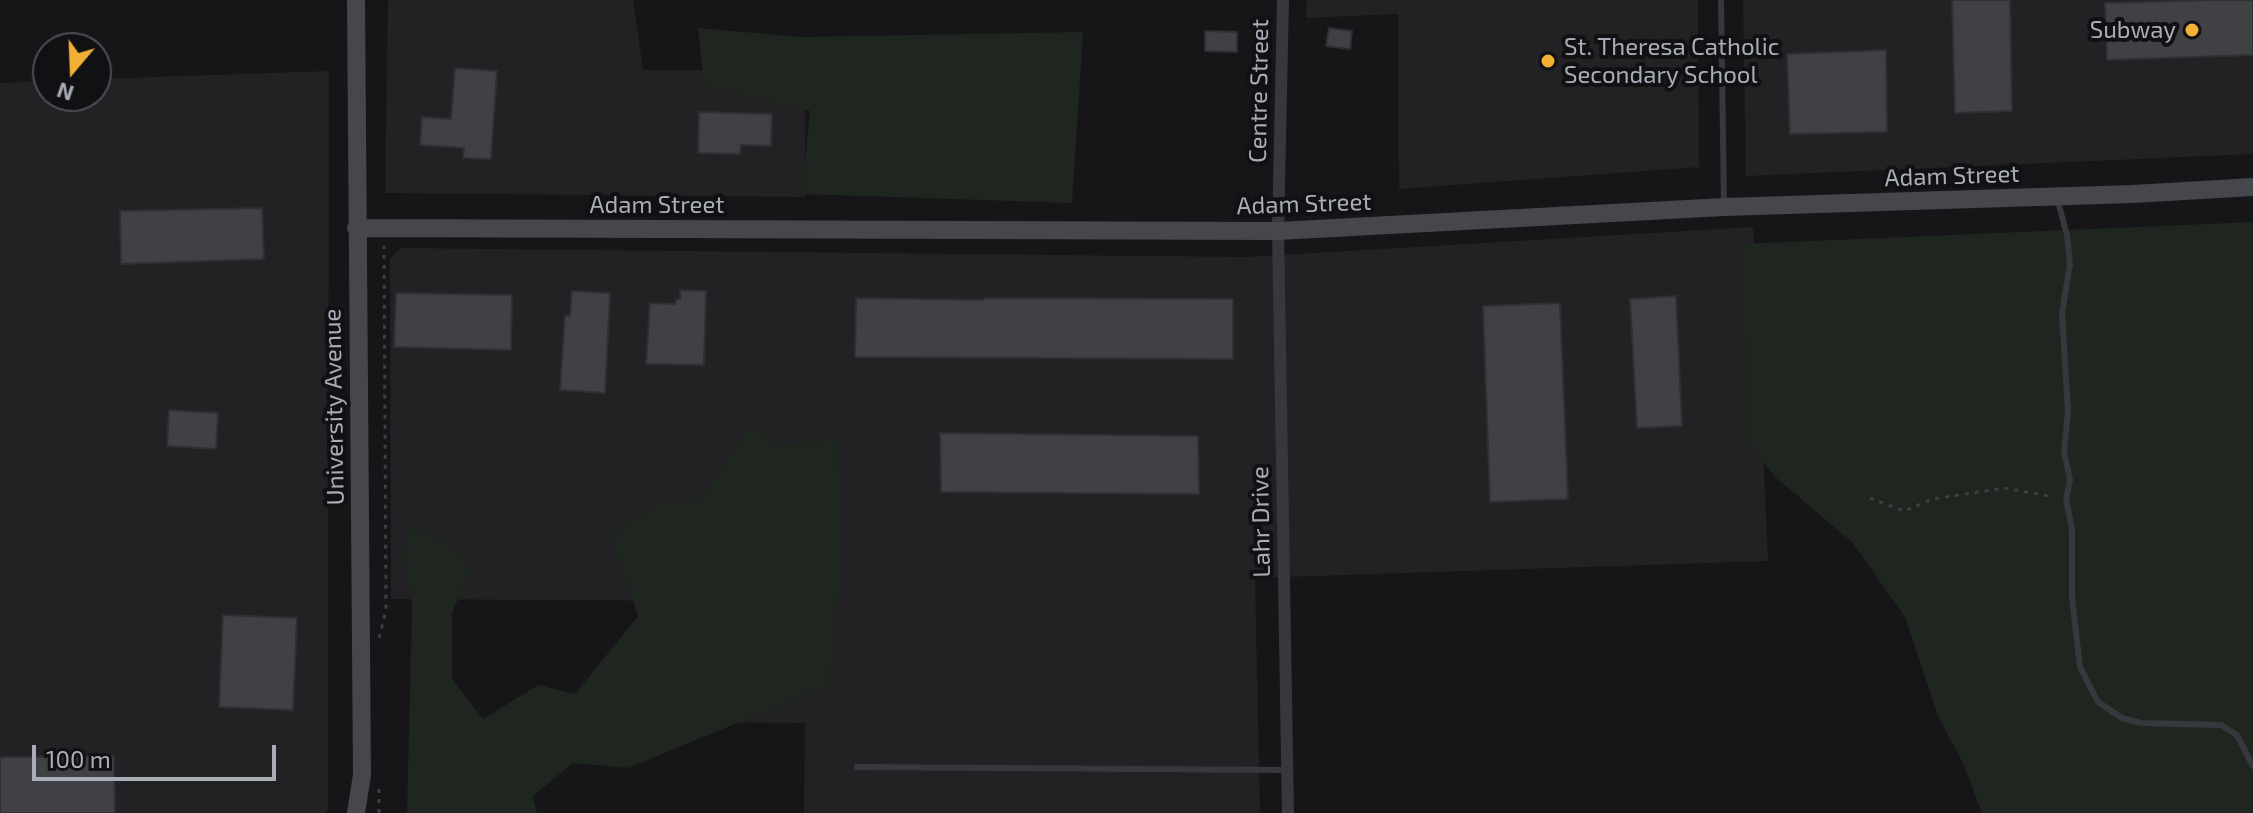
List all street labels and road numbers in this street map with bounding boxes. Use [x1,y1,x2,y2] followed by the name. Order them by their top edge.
[1243,19,1275,163] street label: Centre Street
[1884,159,2020,193] street label: Adam Street
[1236,187,1372,221] street label: Adam Street
[590,191,724,219] street label: Adam Street
[318,308,350,506] street label: University Avenue
[1246,466,1276,578] street label: Lahr Drive

